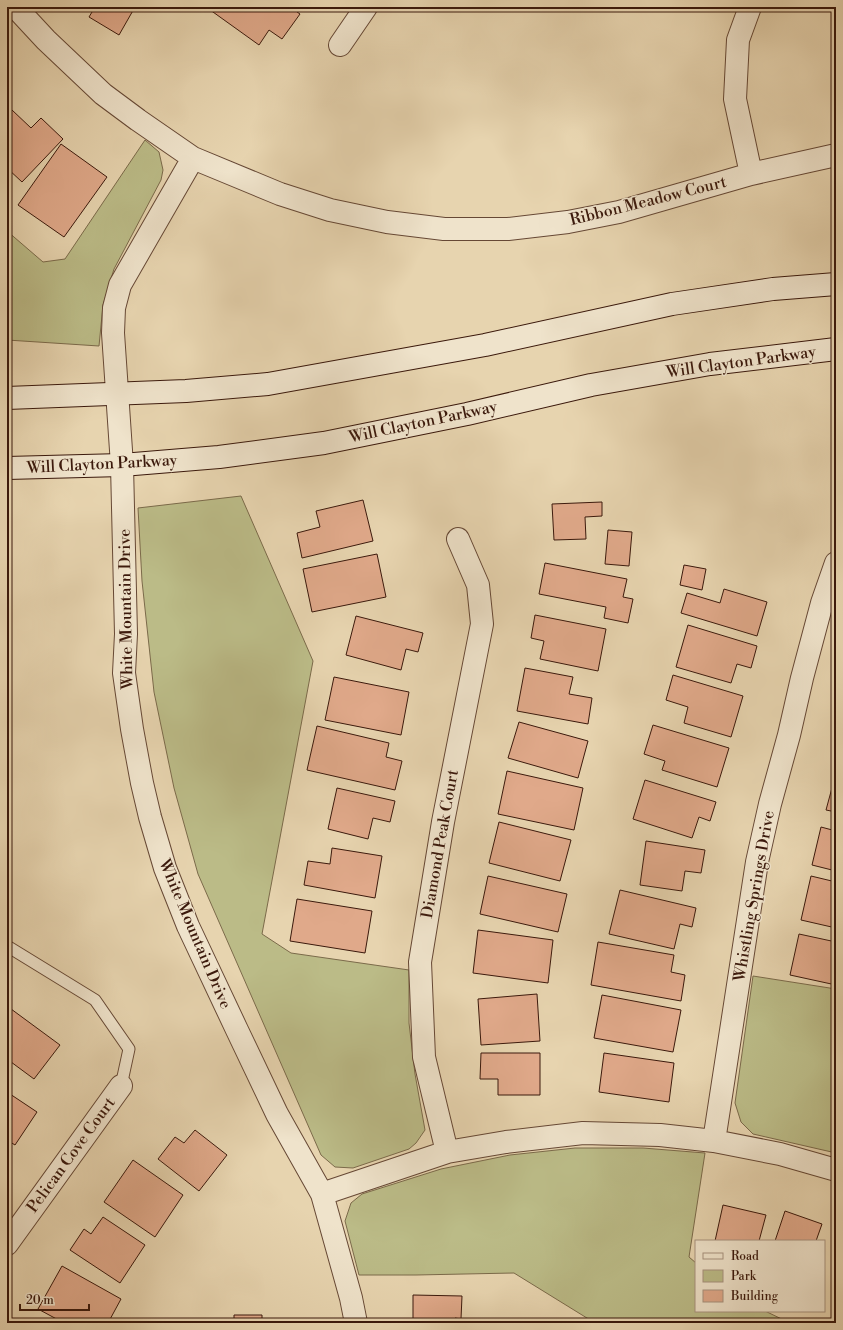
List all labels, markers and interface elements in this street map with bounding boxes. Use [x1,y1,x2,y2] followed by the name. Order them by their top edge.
[567,172,729,230] street label: Ribbon Meadow Court
[664,342,817,383] street label: Will Clayton Parkway
[346,396,499,448] street label: Will Clayton Parkway
[25,450,178,478] street label: Will Clayton Parkway
[115,528,137,691] street label: White Mountain Drive
[417,768,463,920] street label: Diamond Peak Court
[729,809,779,984] street label: Whistling Springs Drive
[154,855,236,1012] street label: White Mountain Drive
[22,1093,120,1217] street label: Pelican Cove Court
[695,1240,825,1312] legend
[731,1249,759,1264] text: Road
[731,1269,757,1284] text: Park
[20,1286,89,1312] scale bar
[730,1289,779,1304] text: Building
[26,1293,54,1308] text: 20 m

